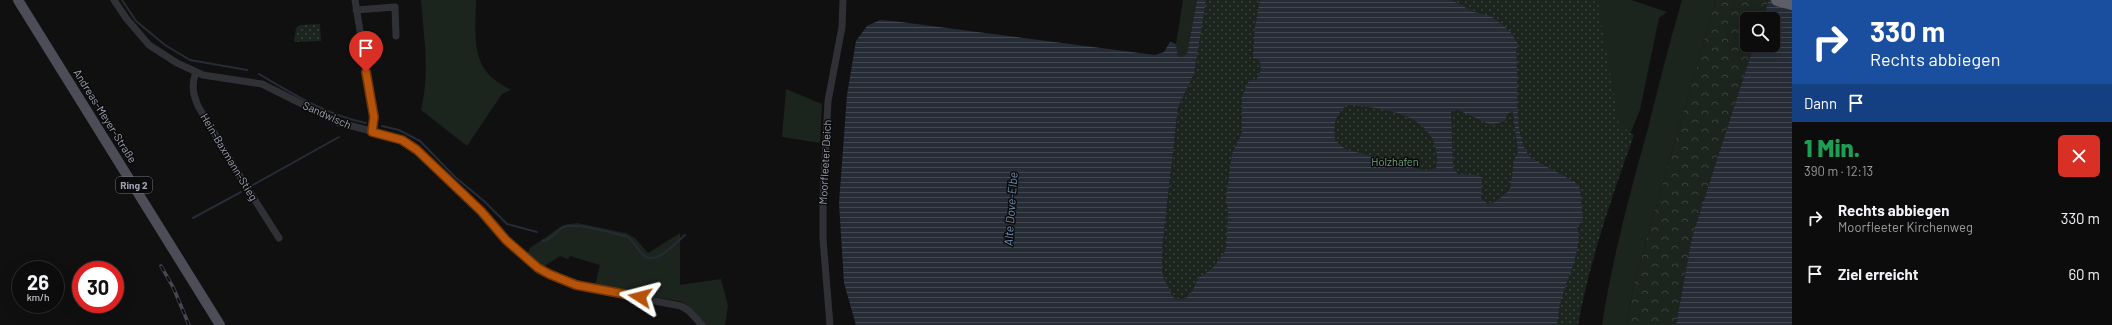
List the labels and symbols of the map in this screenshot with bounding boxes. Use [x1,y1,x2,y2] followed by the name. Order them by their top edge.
[349,31,383,72] pin
[71,66,140,165] street label: Andreas-Meyer-Straße
[301,98,353,131] street label: Sandwisch
[198,111,261,203] street label: Hein-Baxmann-Stieg
[816,119,833,205] street label: Moorfleeter Deich
[1371,155,1419,168] park label: Holzhafen
[1000,172,1020,246] water label: Alte Dove-Elbe
[116,177,152,193] road number: Ring 2
[72,261,124,313] speed limit sign: 30
[619,276,661,318] position arrow

